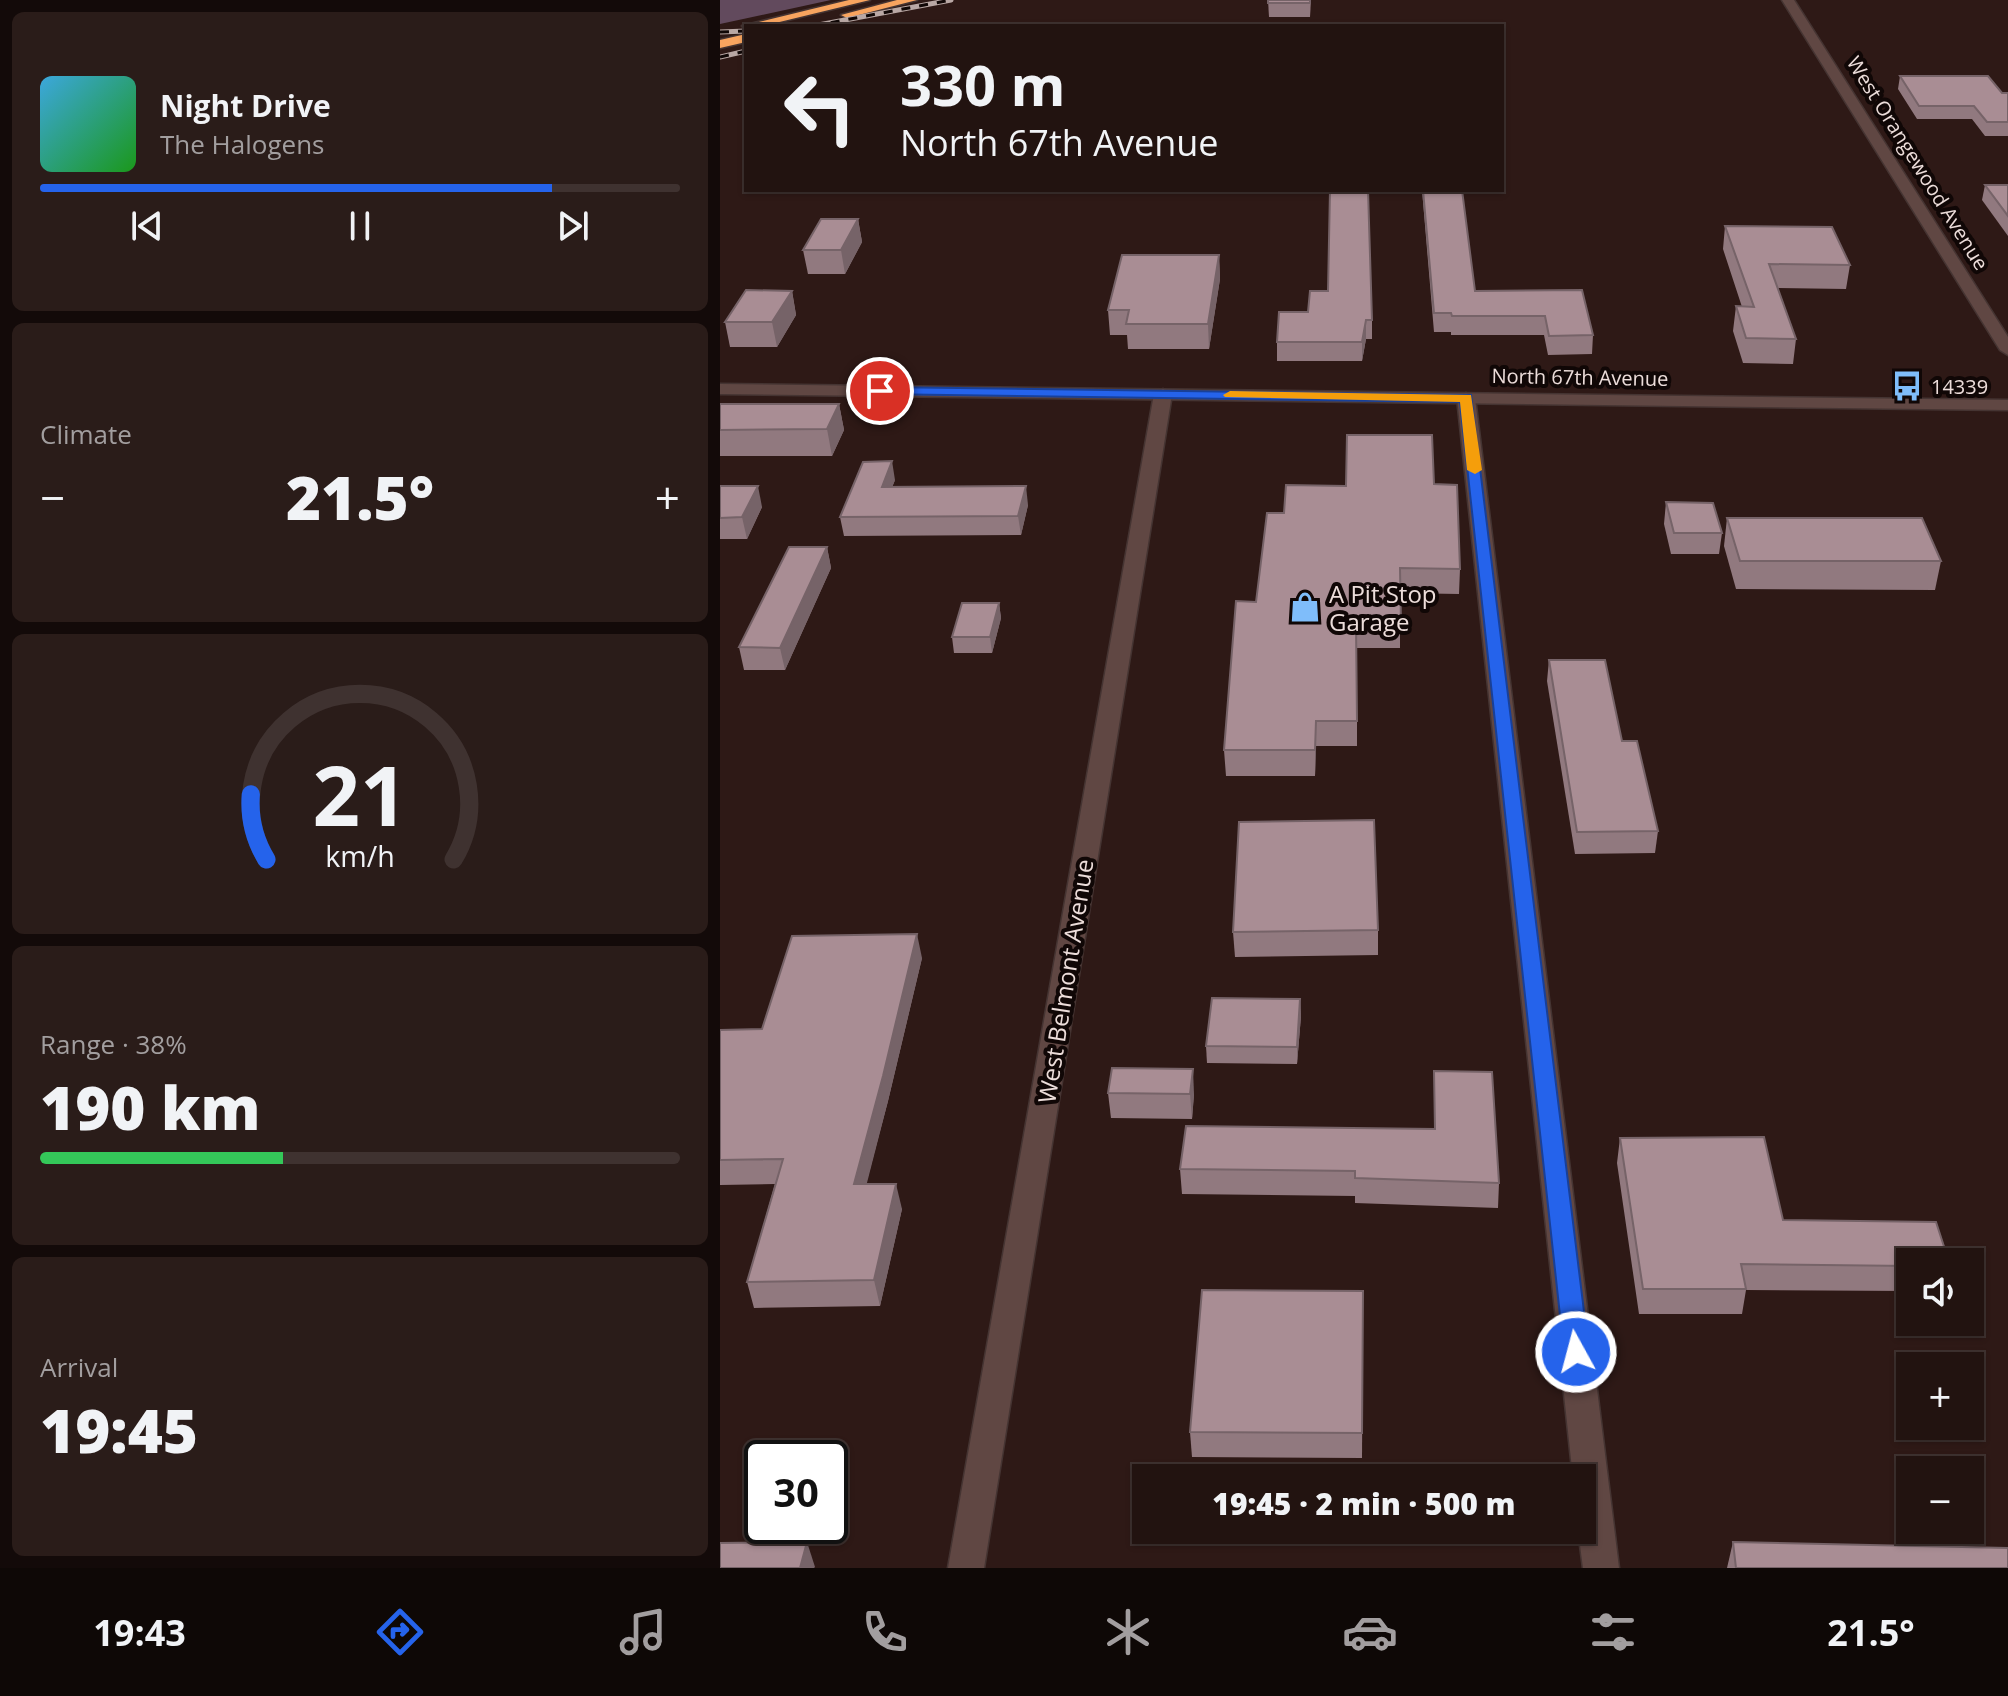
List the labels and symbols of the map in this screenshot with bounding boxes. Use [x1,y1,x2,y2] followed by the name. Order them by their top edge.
[1841,51,1995,275] street label: West Orangewood Avenue
[846,357,914,425] pin
[1491,362,1669,392] street label: North 67th Avenue
[1890,369,1924,403] bus stop icon: 14339
[1931,373,1988,400] place label: 14339
[1329,577,1437,638] place label: A Pit Stop Garage
[1288,590,1322,624] shop icon: A Pit Stop Garage
[1029,857,1101,1105] street label: West Belmont Avenue
[1534,1310,1618,1394] position arrow
[744,1440,848,1544] speed limit sign: 30

